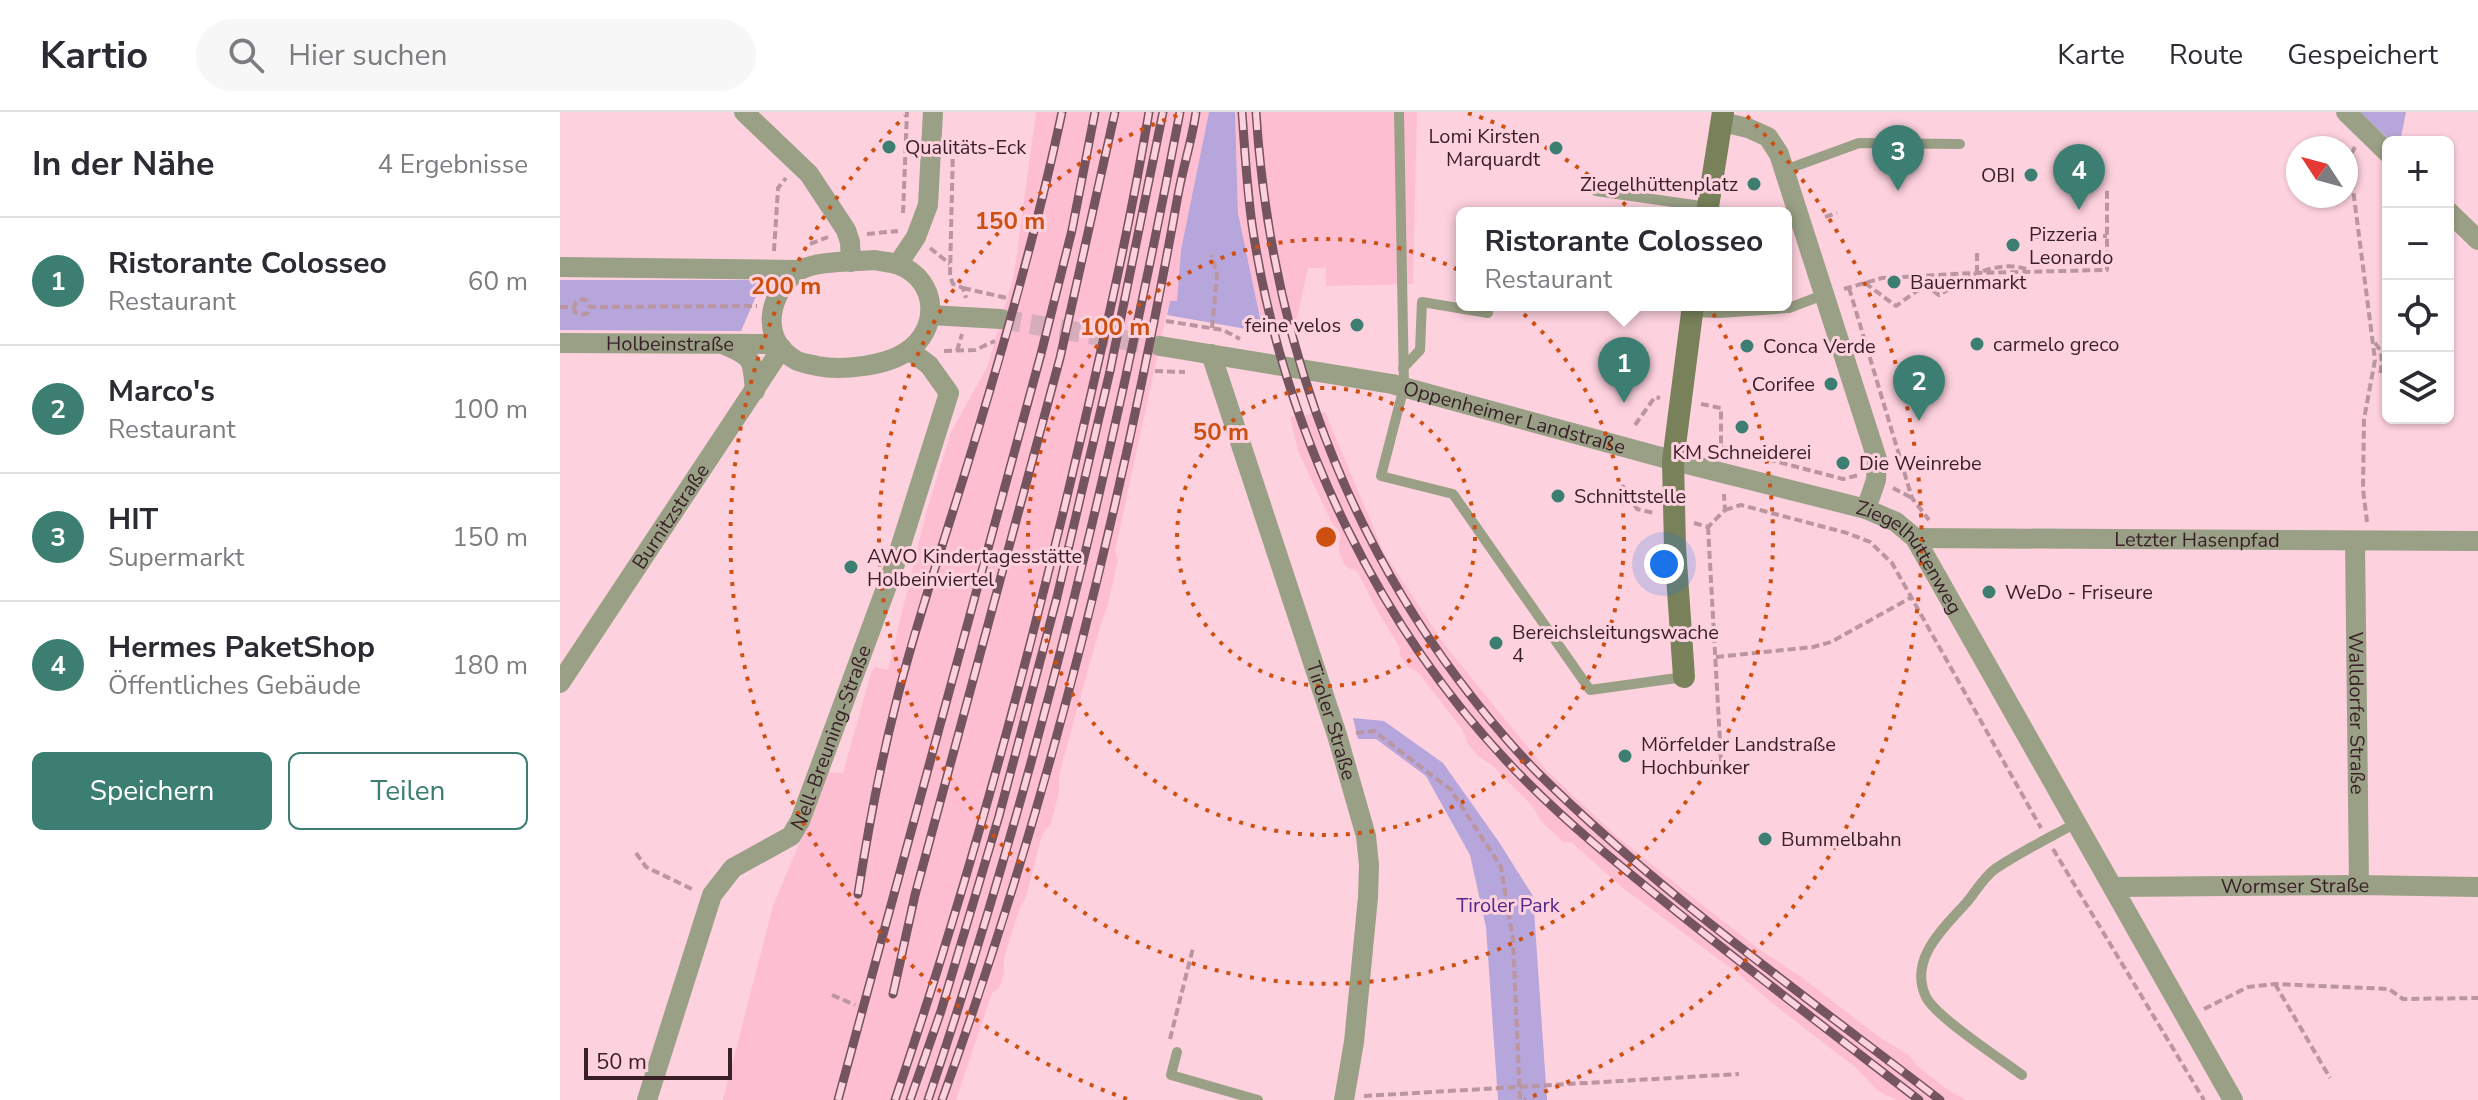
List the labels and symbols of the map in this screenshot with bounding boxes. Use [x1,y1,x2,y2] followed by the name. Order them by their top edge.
[1429,123,1541,173] place label: Lomi Kirsten Marquardt
[1872,125,1924,191] pin: 3
[905,134,1027,161] place label: Qualitäts-Eck
[2286,136,2358,208] north arrow
[880,138,898,156] marker: Qualitäts-Eck
[1547,139,1565,157] marker: Lomi Kirsten Marquardt
[2053,144,2105,210] pin: 4
[1981,162,2015,189] place label: OBI
[2022,166,2040,184] marker: OBI
[1580,171,1738,198] place label: Ziegelhüttenplatz
[1745,175,1763,193] marker: Ziegelhüttenplatz
[975,205,1045,237] text: 150 m
[2029,221,2113,271] place label: Pizzeria Leonardo
[2004,236,2022,254] marker: Pizzeria Leonardo
[1910,269,2027,296] place label: Bauernmarkt
[751,270,821,302] text: 200 m
[1885,273,1903,291] marker: Bauernmarkt
[1080,311,1150,343] text: 100 m
[1245,312,1341,339] place label: feine velos
[1348,316,1366,334] marker: feine velos
[606,330,734,357] street label: Holbeinstraße
[1993,331,2119,358] place label: carmelo greco
[1763,333,1876,360] place label: Conca Verde
[1968,335,1986,353] marker: carmelo greco
[1598,337,1650,403] pin: 1
[1738,337,1756,355] marker: Conca Verde
[1893,355,1945,421] pin: 2
[1752,371,1815,398] place label: Corifee
[1400,374,1629,460] street label: Oppenheimer Landstraße
[1822,375,1840,393] marker: Corifee
[1193,416,1249,448] text: 50 m
[1733,418,1751,436] marker: KM Schneiderei
[1673,439,1811,466] place label: KM Schneiderei
[1859,450,1982,477] place label: Die Weinrebe
[1834,454,1852,472] marker: Die Weinrebe
[626,458,715,574] street label: Burnitzstraße
[1574,483,1686,510] place label: Schnittstelle
[1549,487,1567,505] marker: Schnittstelle
[1853,494,1969,619] street label: Ziegelhüttenweg
[1312,523,1340,551] centre of rings
[2114,526,2280,553] street label: Letzter Hasenpfad
[867,543,1082,593] place label: AWO Kindertagesstätte Holbeinviertel
[1644,544,1684,584] your location
[842,558,860,576] marker: AWO Kindertagesstätte Holbeinviertel
[2005,579,2153,606] place label: WeDo - Friseure
[1980,583,1998,601] marker: WeDo - Friseure
[1512,619,1719,669] place label: Bereichsleitungswache 4
[2343,631,2371,795] street label: Walldorfer Straße
[1487,634,1505,652] marker: Bereichsleitungswache 4
[784,641,877,835] street label: Nell-Breuning-Straße
[1300,658,1363,783] street label: Tiroler Straße
[1641,731,1836,781] place label: Mörfelder Landstraße Hochbunker
[1616,747,1634,765] marker: Mörfelder Landstraße Hochbunker
[1781,826,1902,853] place label: Bummelbahn
[1756,830,1774,848] marker: Bummelbahn
[2221,871,2370,900] street label: Wormser Straße
[1456,892,1561,919] park label: Tiroler Park
[584,1044,732,1080] scale bar

